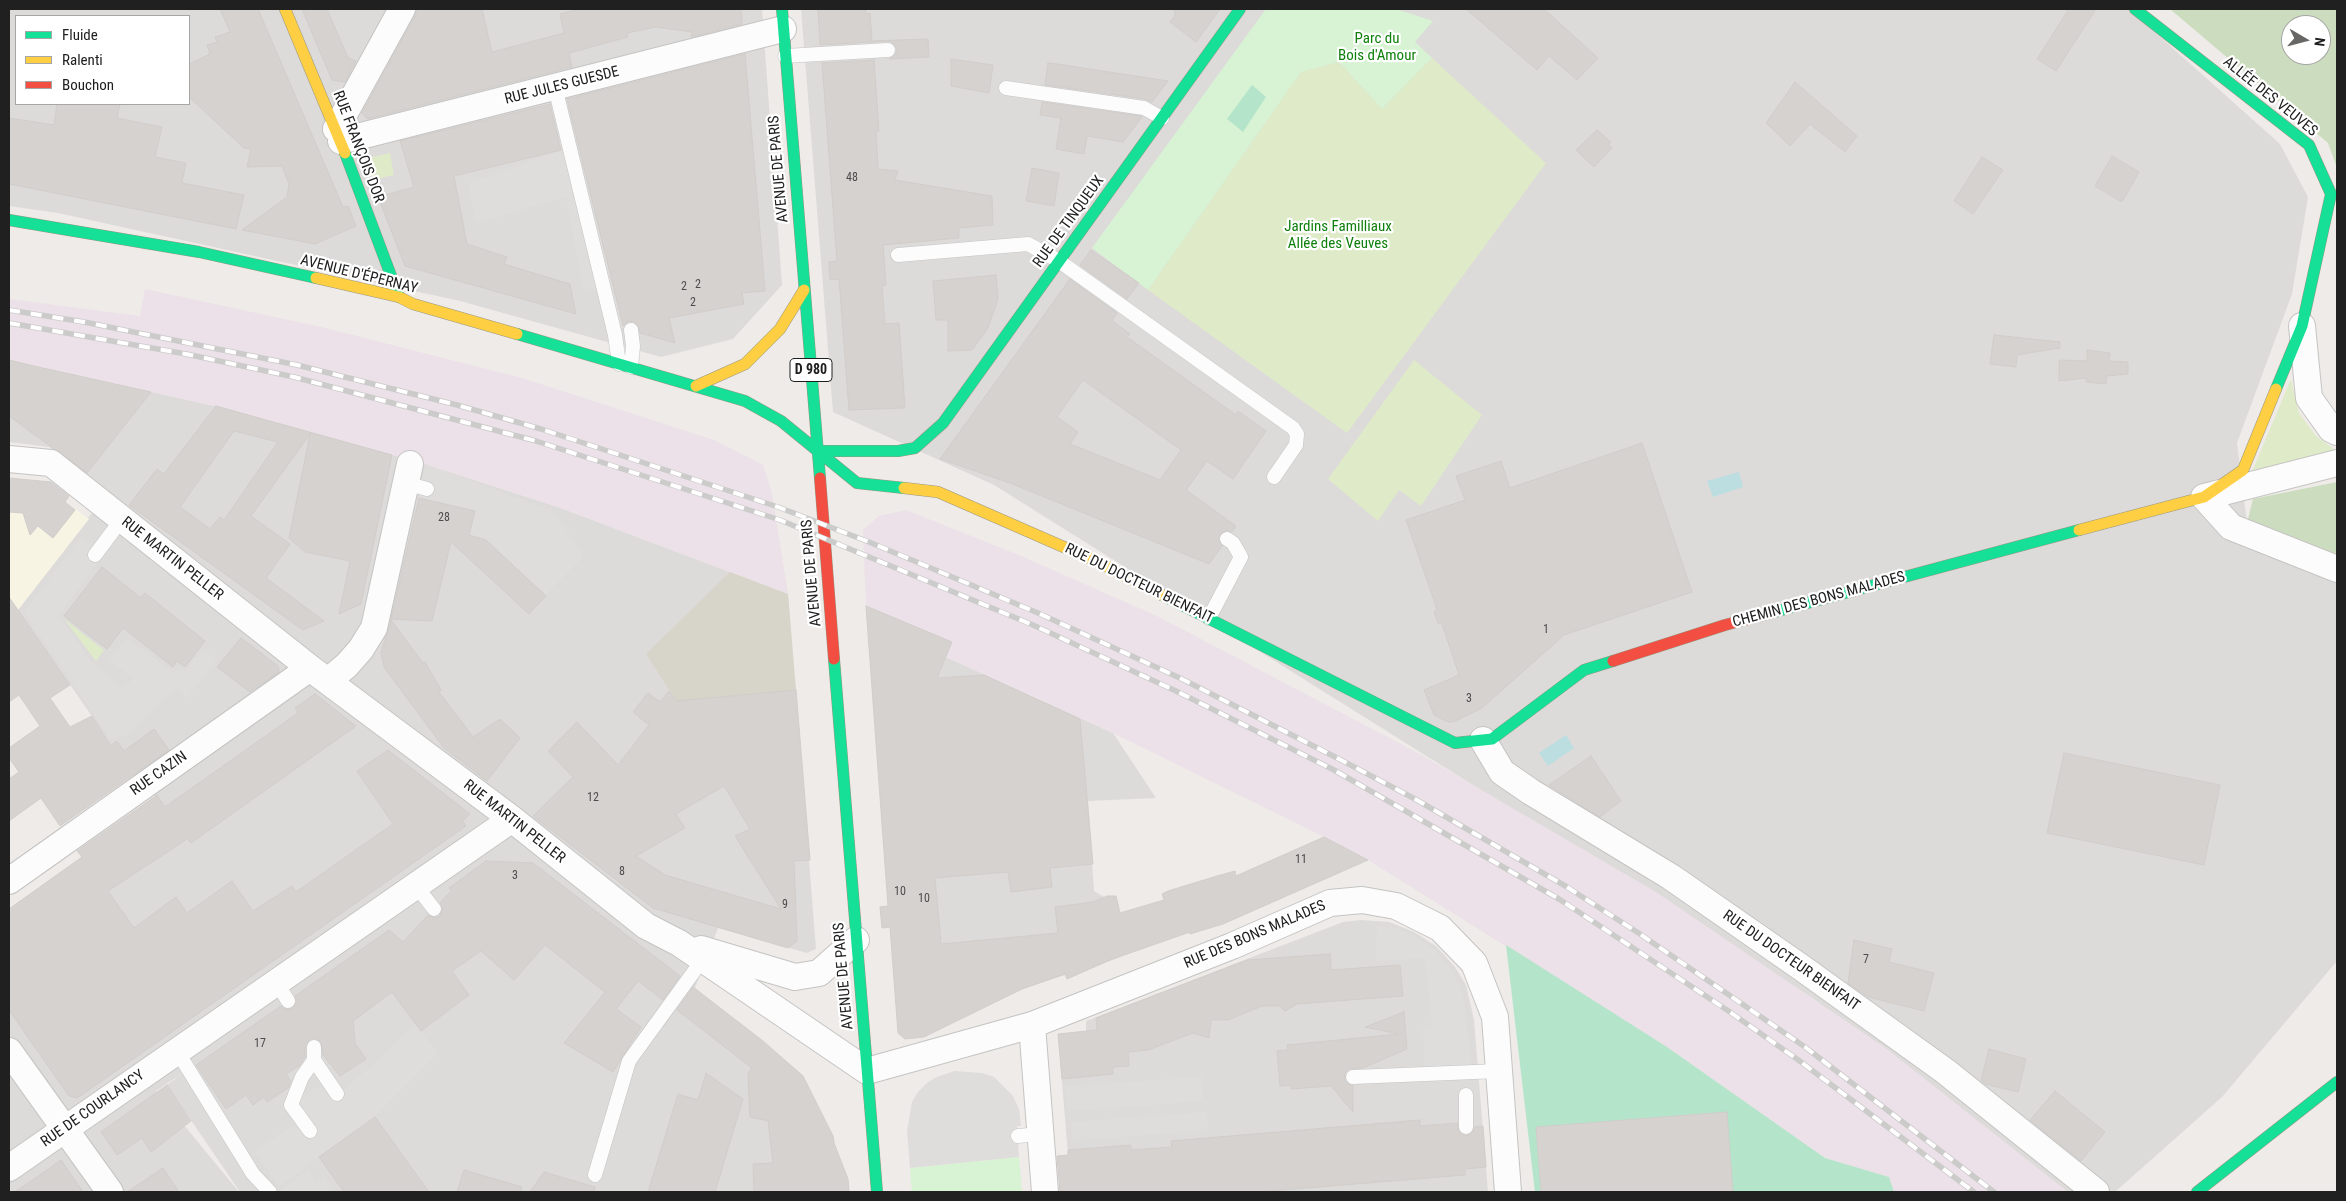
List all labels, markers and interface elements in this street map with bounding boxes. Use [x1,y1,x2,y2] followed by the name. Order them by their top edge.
[15,15,190,105] legend
[2281,15,2331,65] north arrow
[62,26,98,44] text: Fluide
[1338,30,1416,65] park label: Parc du Bois d'Amour
[2311,37,2328,47] text: N
[62,51,103,69] text: Ralenti
[2219,53,2321,141] street label: ALLÉE DES VEUVES
[503,63,621,109] street label: RUE JULES GUESDE
[62,76,114,94] text: Bouchon
[328,88,388,206] street label: RUE FRANÇOIS DOR
[765,115,793,223] street label: AVENUE DE PARIS
[846,171,858,185] house number: 48
[1030,173,1108,271] street label: RUE DE TINQUEUX
[1284,218,1392,253] park label: Jardins Familliaux Allée des Veuves
[299,252,419,298] street label: AVENUE D'ÉPERNAY
[695,278,701,292] house number: 2
[681,280,687,294] house number: 2
[690,296,696,310] house number: 2
[790,358,832,382] road number: D 980
[438,511,450,525] house number: 28
[117,514,227,604] street label: RUE MARTIN PELLER
[798,519,826,627] street label: AVENUE DE PARIS
[1062,540,1216,628] street label: RUE DU DOCTEUR BIENFAIT
[1731,568,1907,632] street label: CHEMIN DES BONS MALADES
[1543,623,1549,637] house number: 1
[1466,692,1472,706] house number: 3
[127,748,191,800] street label: RUE CAZIN
[459,777,569,867] street label: RUE MARTIN PELLER
[587,791,599,805] house number: 12
[1295,853,1307,867] house number: 11
[619,865,625,879] house number: 8
[512,869,518,883] house number: 3
[894,885,906,899] house number: 10
[918,892,930,906] house number: 10
[1181,897,1329,973] street label: RUE DES BONS MALADES
[782,898,788,912] house number: 9
[1719,907,1863,1015] street label: RUE DU DOCTEUR BIENFAIT
[830,922,858,1030] street label: AVENUE DE PARIS
[1863,953,1869,967] house number: 7
[254,1037,266,1051] house number: 17
[38,1067,148,1151] street label: RUE DE COURLANCY

